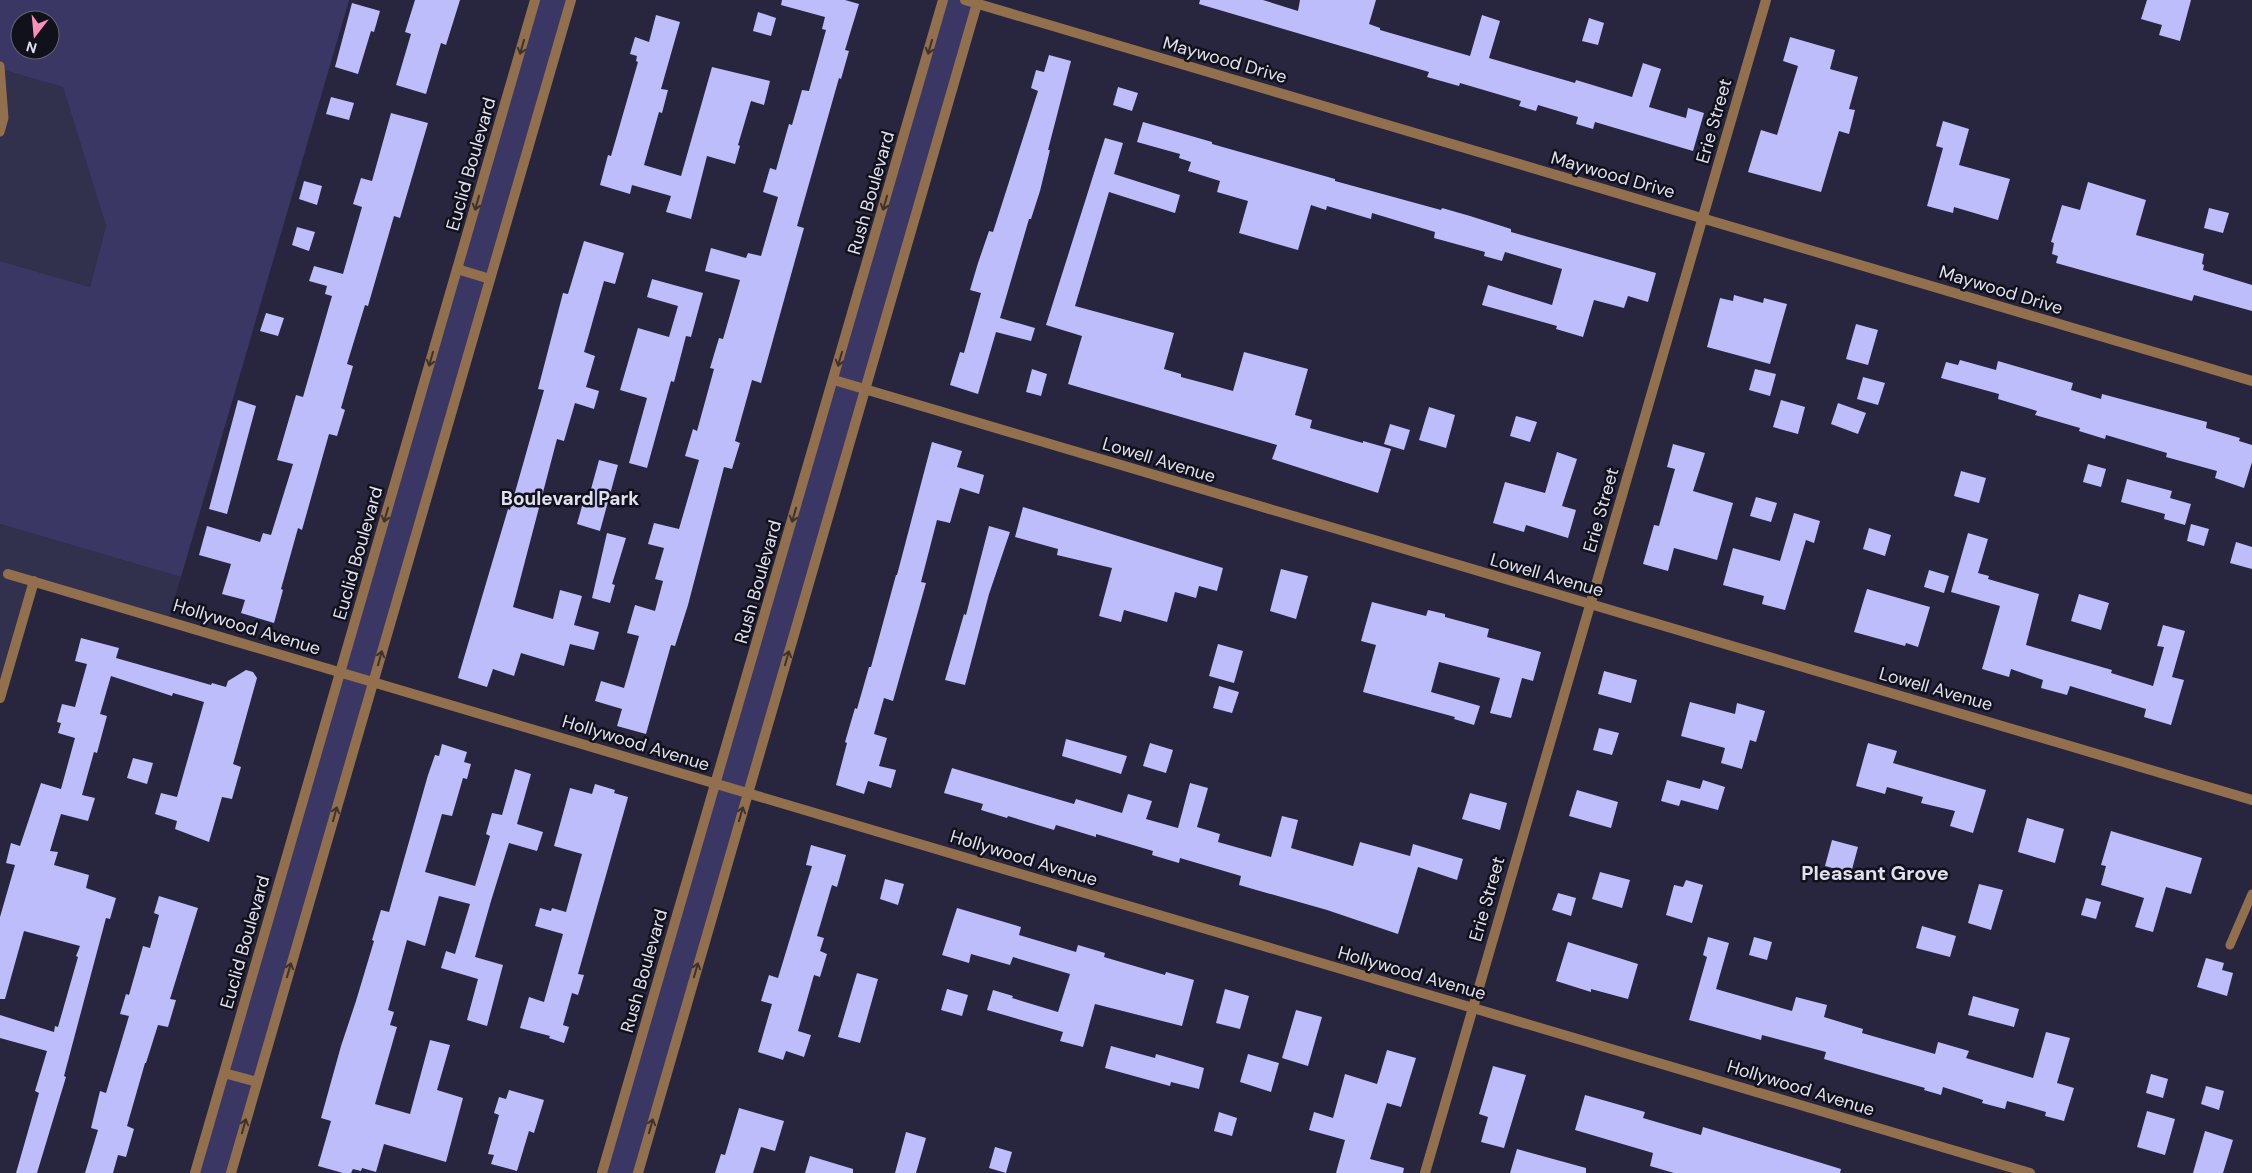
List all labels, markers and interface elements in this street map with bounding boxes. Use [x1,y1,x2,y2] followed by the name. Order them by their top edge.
[10,10,60,60] north arrow
[1160,31,1290,89] street label: Maywood Drive
[24,37,39,58] text: N
[516,38,526,54] one-way arrow
[924,38,934,54] one-way arrow
[1690,76,1738,166] street label: Erie Street
[441,95,501,233] street label: Euclid Boulevard
[842,128,900,258] street label: Rush Boulevard
[1548,146,1678,204] street label: Maywood Drive
[471,194,481,210] one-way arrow
[879,195,889,211] one-way arrow
[1936,260,2066,320] street label: Maywood Drive
[426,351,436,367] one-way arrow
[834,351,844,367] one-way arrow
[1100,431,1218,489] street label: Lowell Avenue
[1577,465,1625,555] street label: Erie Street
[328,484,388,622] street label: Euclid Boulevard
[501,486,639,511] district label: Boulevard Park
[381,507,390,523] one-way arrow
[789,507,799,523] one-way arrow
[729,517,787,647] street label: Rush Boulevard
[1487,547,1607,603] street label: Lowell Avenue
[170,593,324,661] street label: Hollywood Avenue
[376,650,385,666] one-way arrow
[782,650,792,666] one-way arrow
[1876,661,1996,717] street label: Lowell Avenue
[559,709,713,777] street label: Hollywood Avenue
[330,806,340,822] one-way arrow
[737,806,747,822] one-way arrow
[947,824,1101,892] street label: Hollywood Avenue
[1463,854,1511,944] street label: Erie Street
[1801,860,1949,886] district label: Pleasant Grove
[215,873,275,1011] street label: Euclid Boulevard
[615,906,673,1036] street label: Rush Boulevard
[1335,940,1489,1006] street label: Hollywood Avenue
[692,962,702,978] one-way arrow
[285,963,295,979] one-way arrow
[1724,1054,1878,1122] street label: Hollywood Avenue
[240,1119,250,1135] one-way arrow
[647,1119,657,1135] one-way arrow

